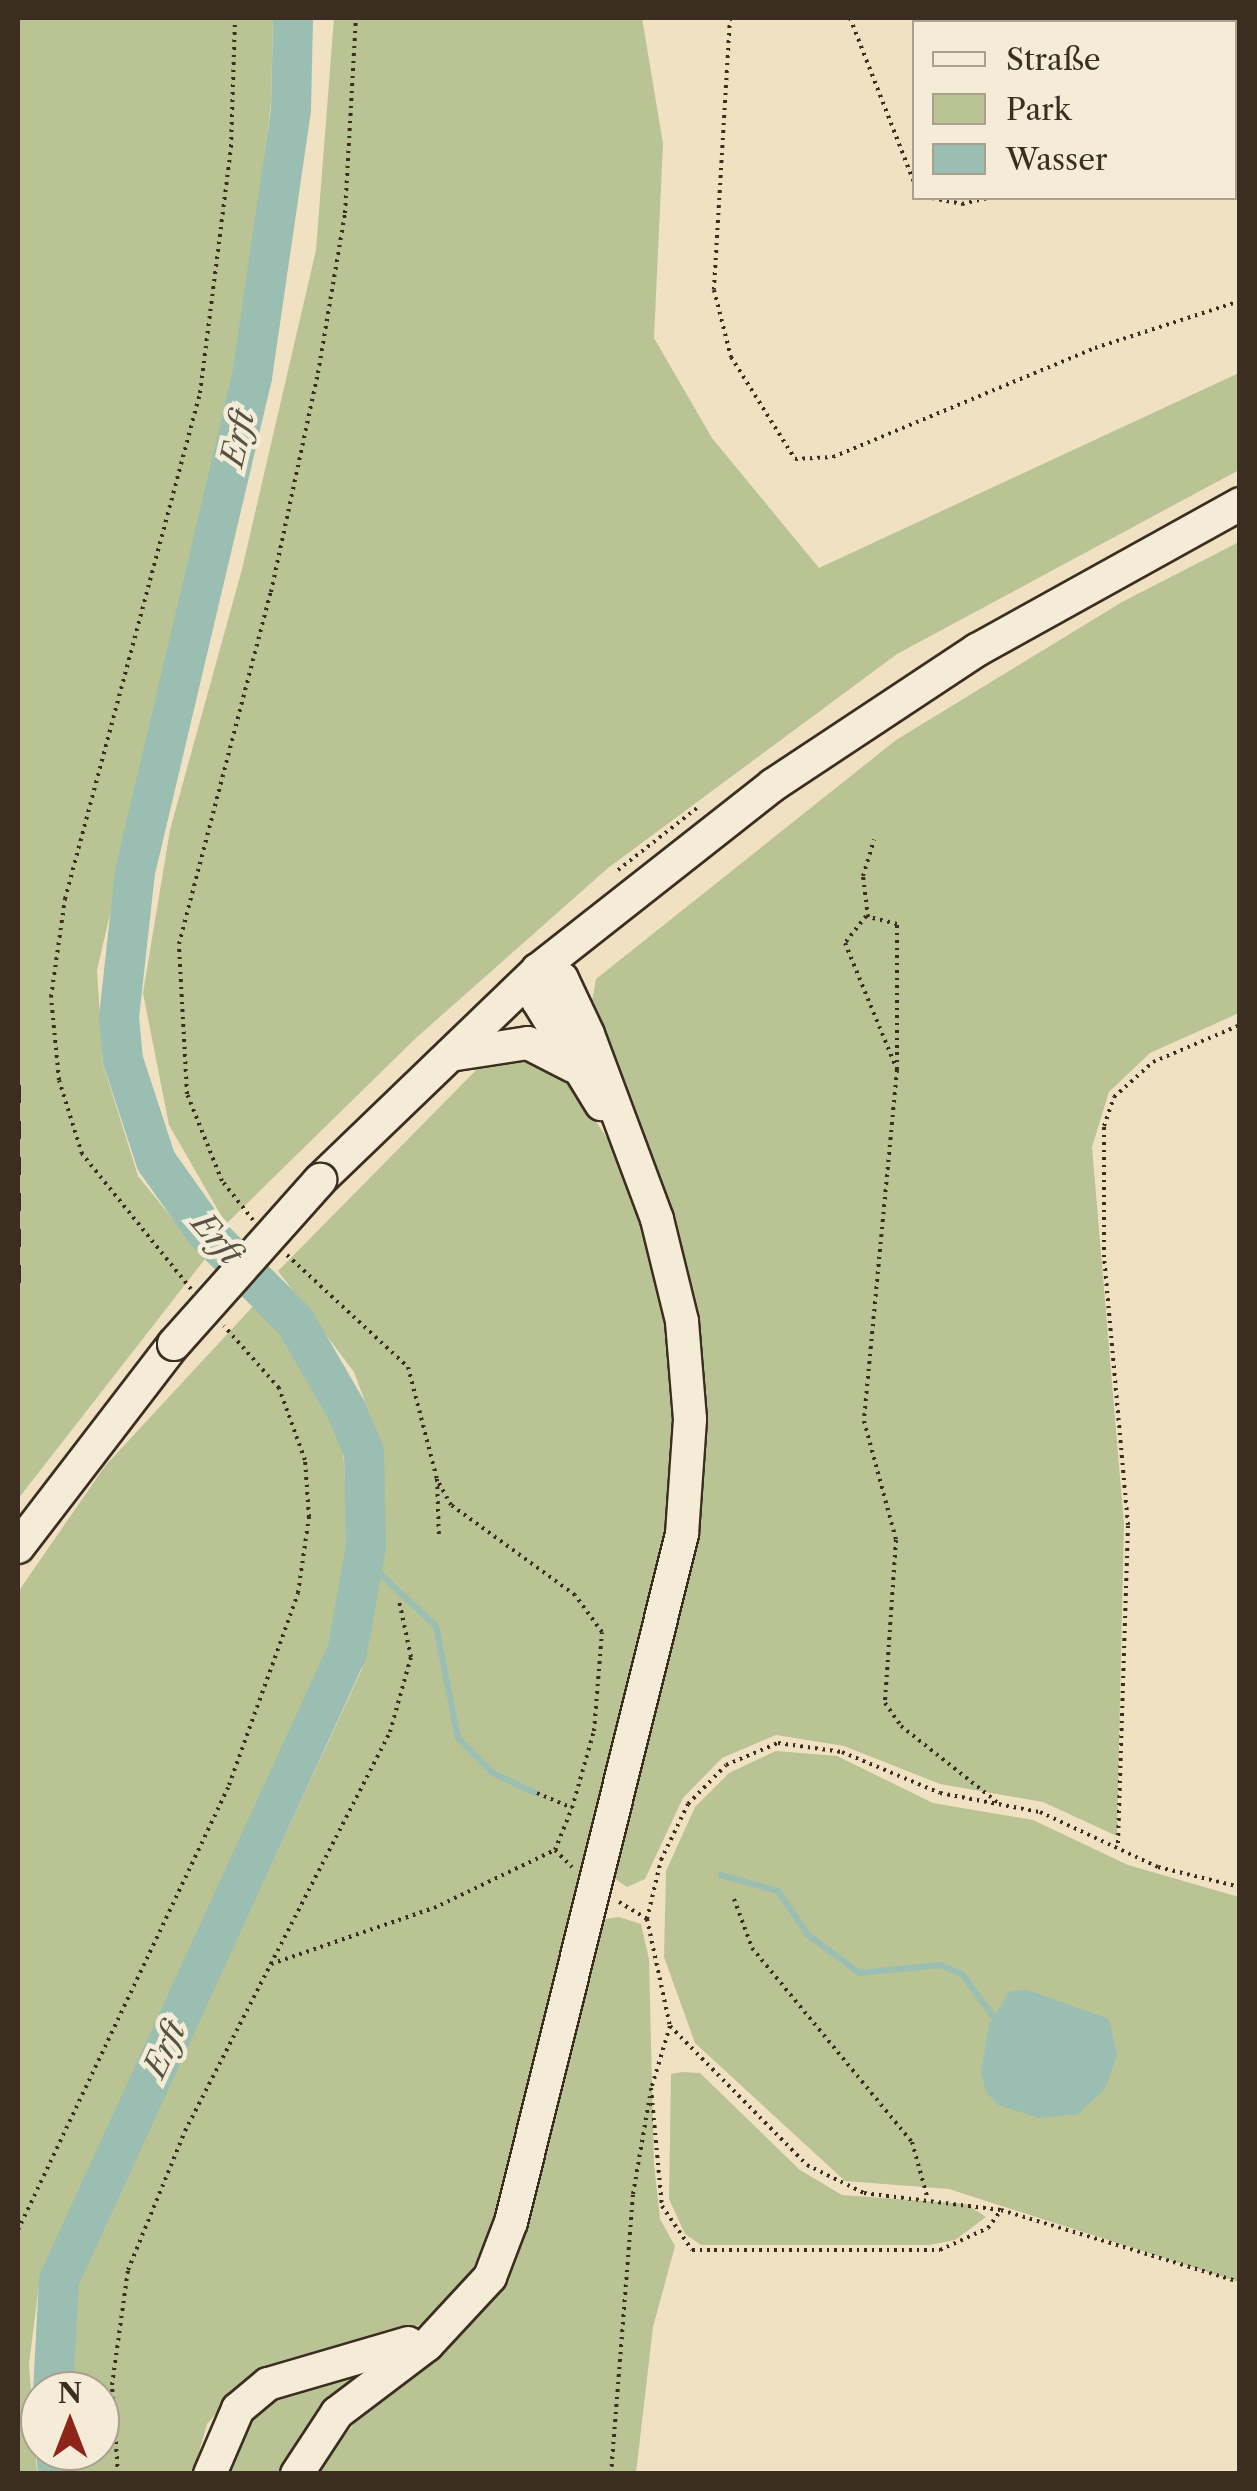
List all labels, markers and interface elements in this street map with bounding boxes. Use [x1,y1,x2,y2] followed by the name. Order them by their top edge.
[912,20,1237,200] legend
[1006,41,1101,78] text: Straße
[1006,91,1071,128] text: Park
[1006,141,1108,178] text: Wasser
[213,406,263,470] water label: Erft
[184,1205,250,1273] water label: Erft
[136,2015,194,2083] water label: Erft
[20,2371,120,2471] north arrow
[58,2376,82,2410] text: N

